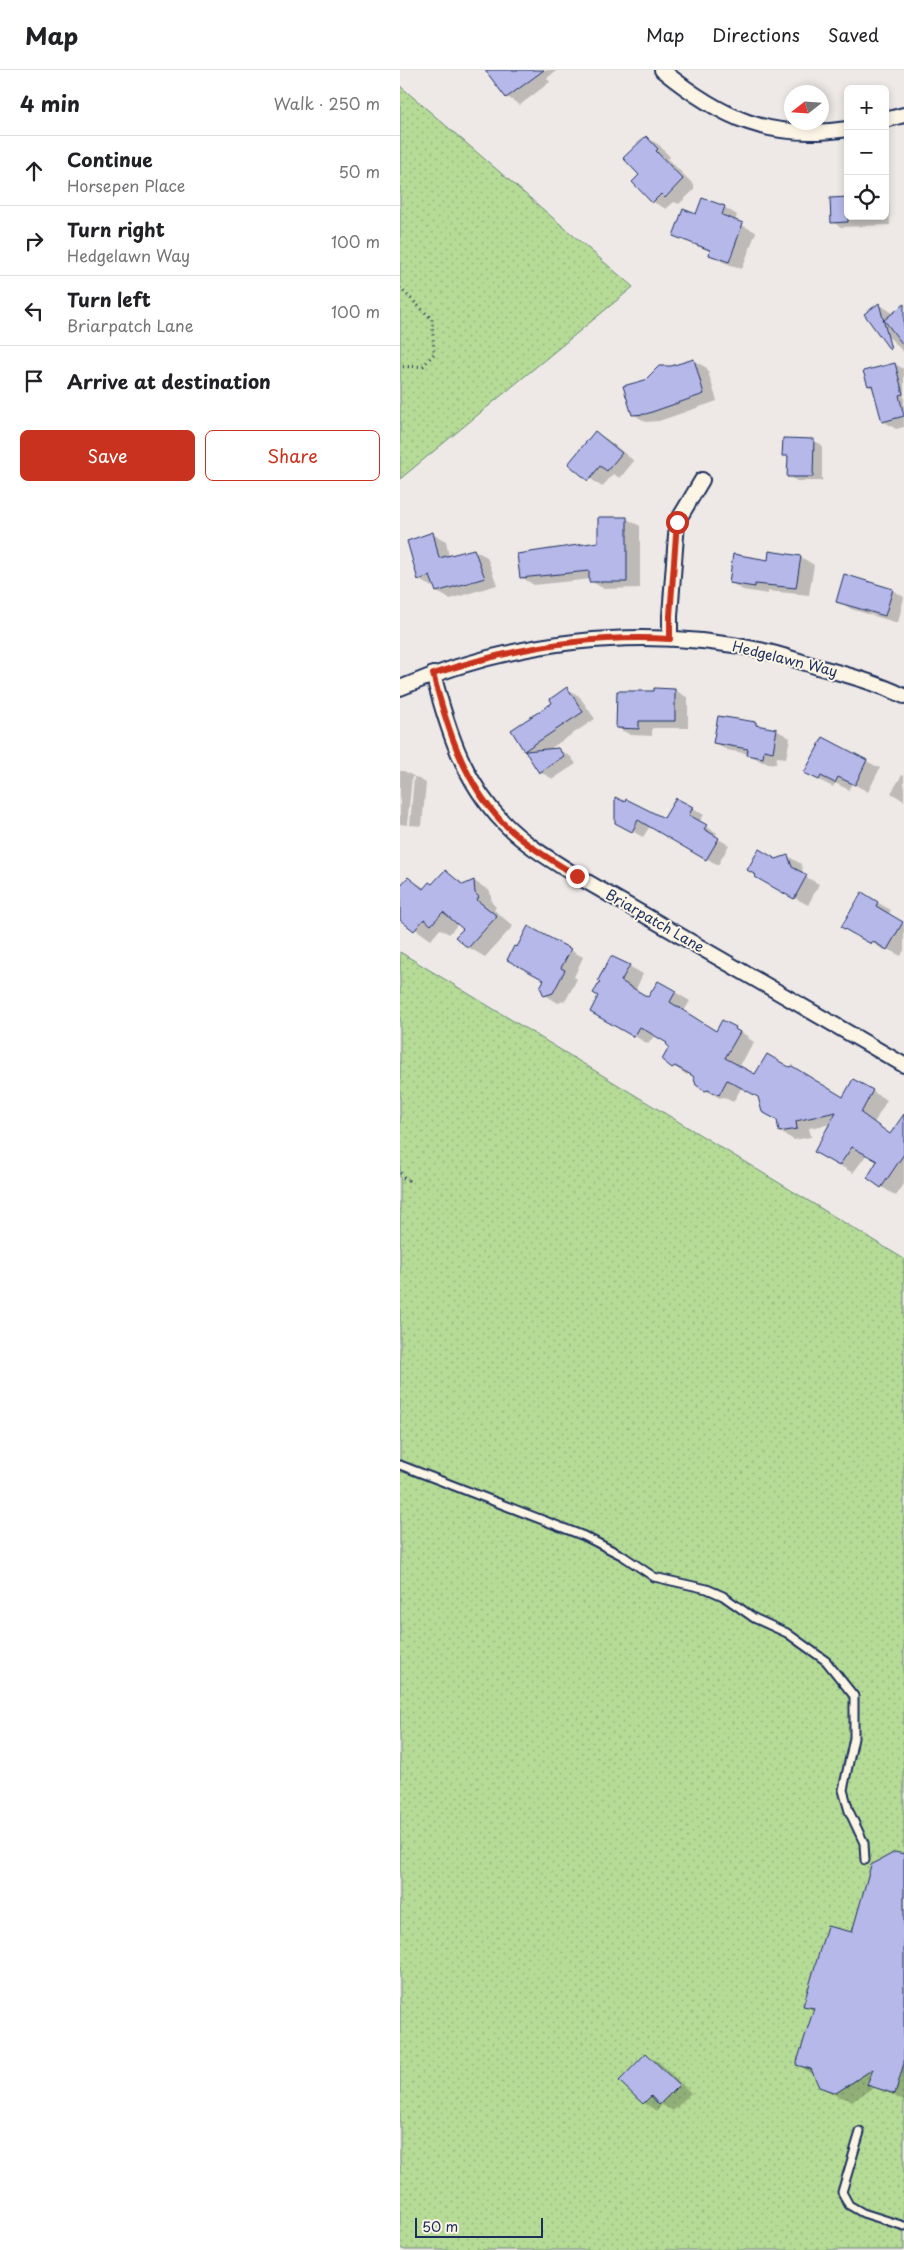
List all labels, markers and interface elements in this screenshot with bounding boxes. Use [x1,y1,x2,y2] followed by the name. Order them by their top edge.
[25,17,78,53] text: Map
[646,21,684,48] text: Map
[712,21,800,48] text: Directions
[828,21,879,48] text: Saved
[784,85,829,130] north arrow
[844,85,889,220] map controls
[844,85,889,130] button: +
[20,87,80,119] text: 4 min
[274,91,380,115] text: Walk · 250 m
[844,130,889,175] button: −
[67,145,153,173] text: Continue
[20,157,48,185] icon: ahead
[339,159,380,183] text: 50 m
[67,173,185,197] text: Horsepen Place
[844,175,889,220] button: locate
[67,215,165,243] text: Turn right
[20,227,48,255] icon: right
[331,229,380,253] text: 100 m
[67,243,190,267] text: Hedgelawn Way
[67,285,151,313] text: Turn left
[20,297,48,325] icon: left
[331,299,380,323] text: 100 m
[67,313,194,337] text: Briarpatch Lane
[20,367,48,395] icon: arrive
[67,367,271,395] text: Arrive at destination
[20,430,195,481] button: Save
[205,430,380,481] button: Share
[666,511,689,534] route start
[730,635,840,682] street label: Hedgelawn Way
[566,865,589,888] route end
[602,884,709,957] street label: Briarpatch Lane
[415,2215,542,2238] scale bar
[422,2216,458,2237] text: 50 m

